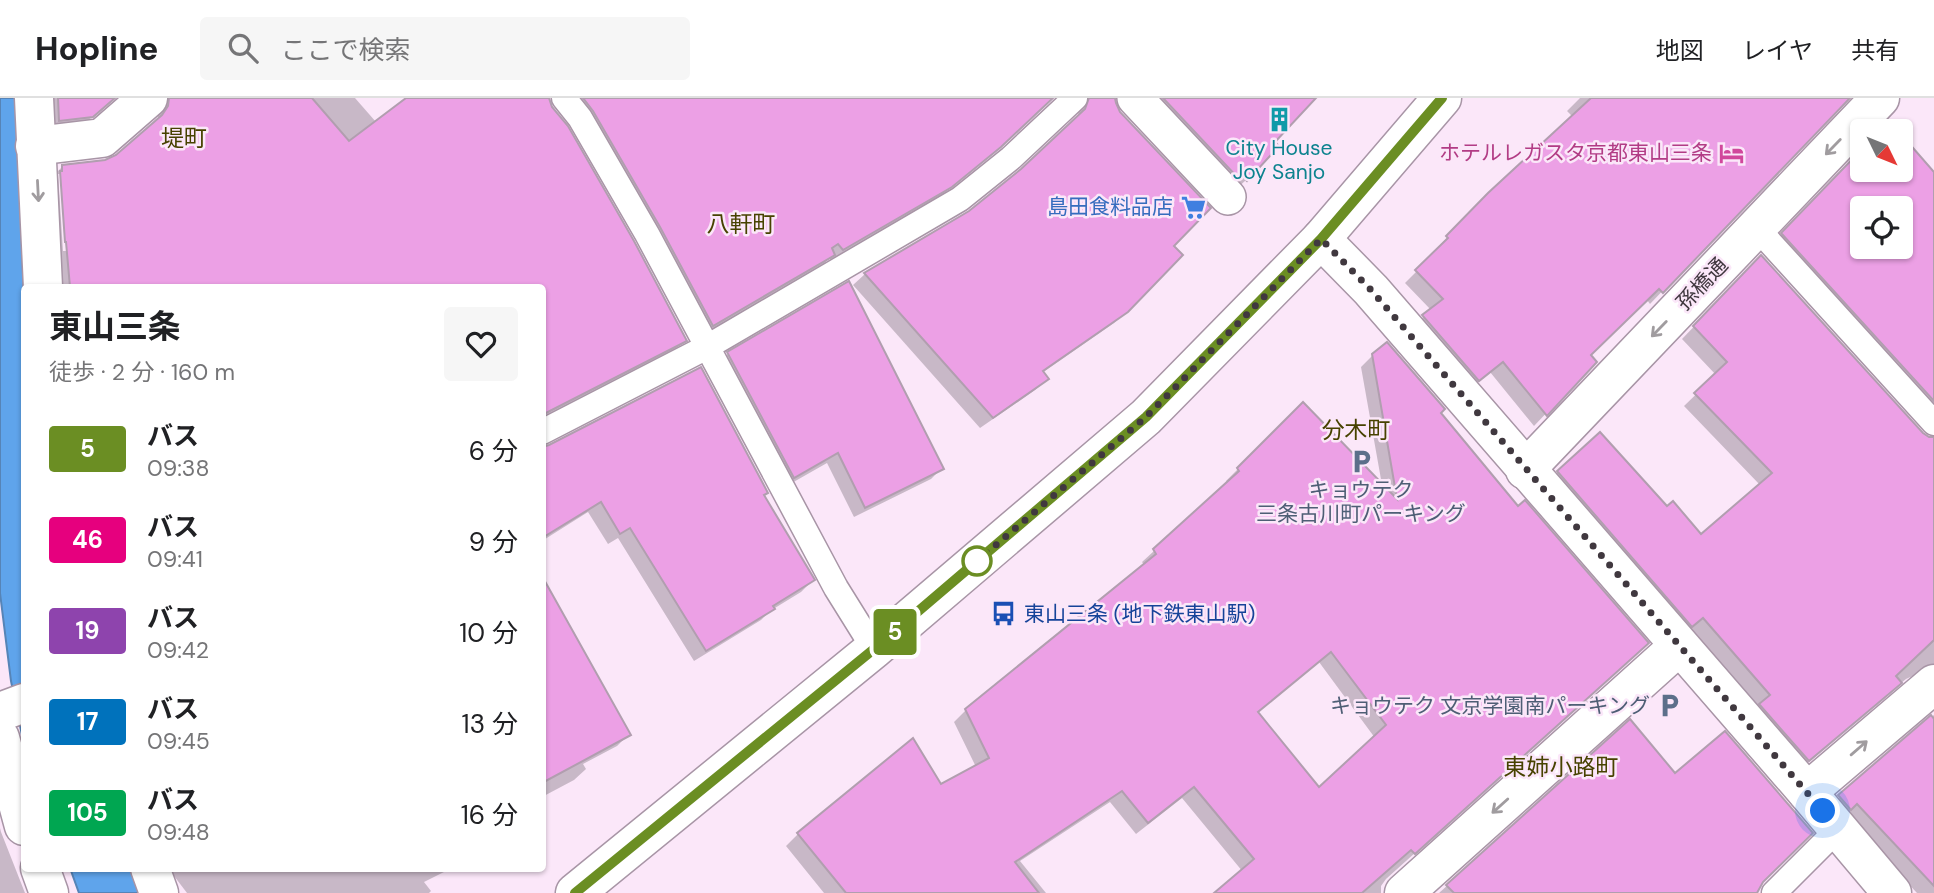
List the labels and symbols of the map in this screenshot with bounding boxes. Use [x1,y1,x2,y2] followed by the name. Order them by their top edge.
[1265,105,1293,133] building icon: City House Joy Sanjo
[1850,119,1913,182] north arrow
[161,123,207,153] district label: 堤町
[1226,134,1332,186] place label: City House Joy Sanjo
[1825,138,1842,155] one-way arrow
[1439,139,1712,167] place label: ホテルレガスタ京都東山三条
[1718,139,1746,167] hotel icon: ホテルレガスタ京都東山三条
[32,179,45,201] one-way arrow
[1047,193,1173,221] place label: 島田食料品店
[1179,193,1207,221] supermarket icon: 島田食料品店
[707,209,776,239] district label: 八軒町
[1670,252,1734,316] street label: 孫橋通
[1651,320,1667,338] one-way arrow
[1322,415,1391,445] district label: 分木町
[1347,447,1375,475] parking icon: キョウテク 三条古川町パーキング
[1256,476,1466,528] place label: キョウテク 三条古川町パーキング
[962,546,992,576] unlabelled marker
[990,600,1018,628] bus stop icon: 東山三条 (地下鉄東山駅)
[1024,600,1255,628] place label: 東山三条 (地下鉄東山駅)
[872,609,918,655] line badge: 5
[1330,692,1650,720] place label: キョウテク 文京学園南パーキング
[1656,692,1684,720] parking icon: キョウテク 文京学園南パーキング
[1850,740,1868,756] one-way arrow
[1504,752,1619,782] district label: 東姉小路町
[1805,793,1840,828] your location
[1492,798,1510,814] one-way arrow

